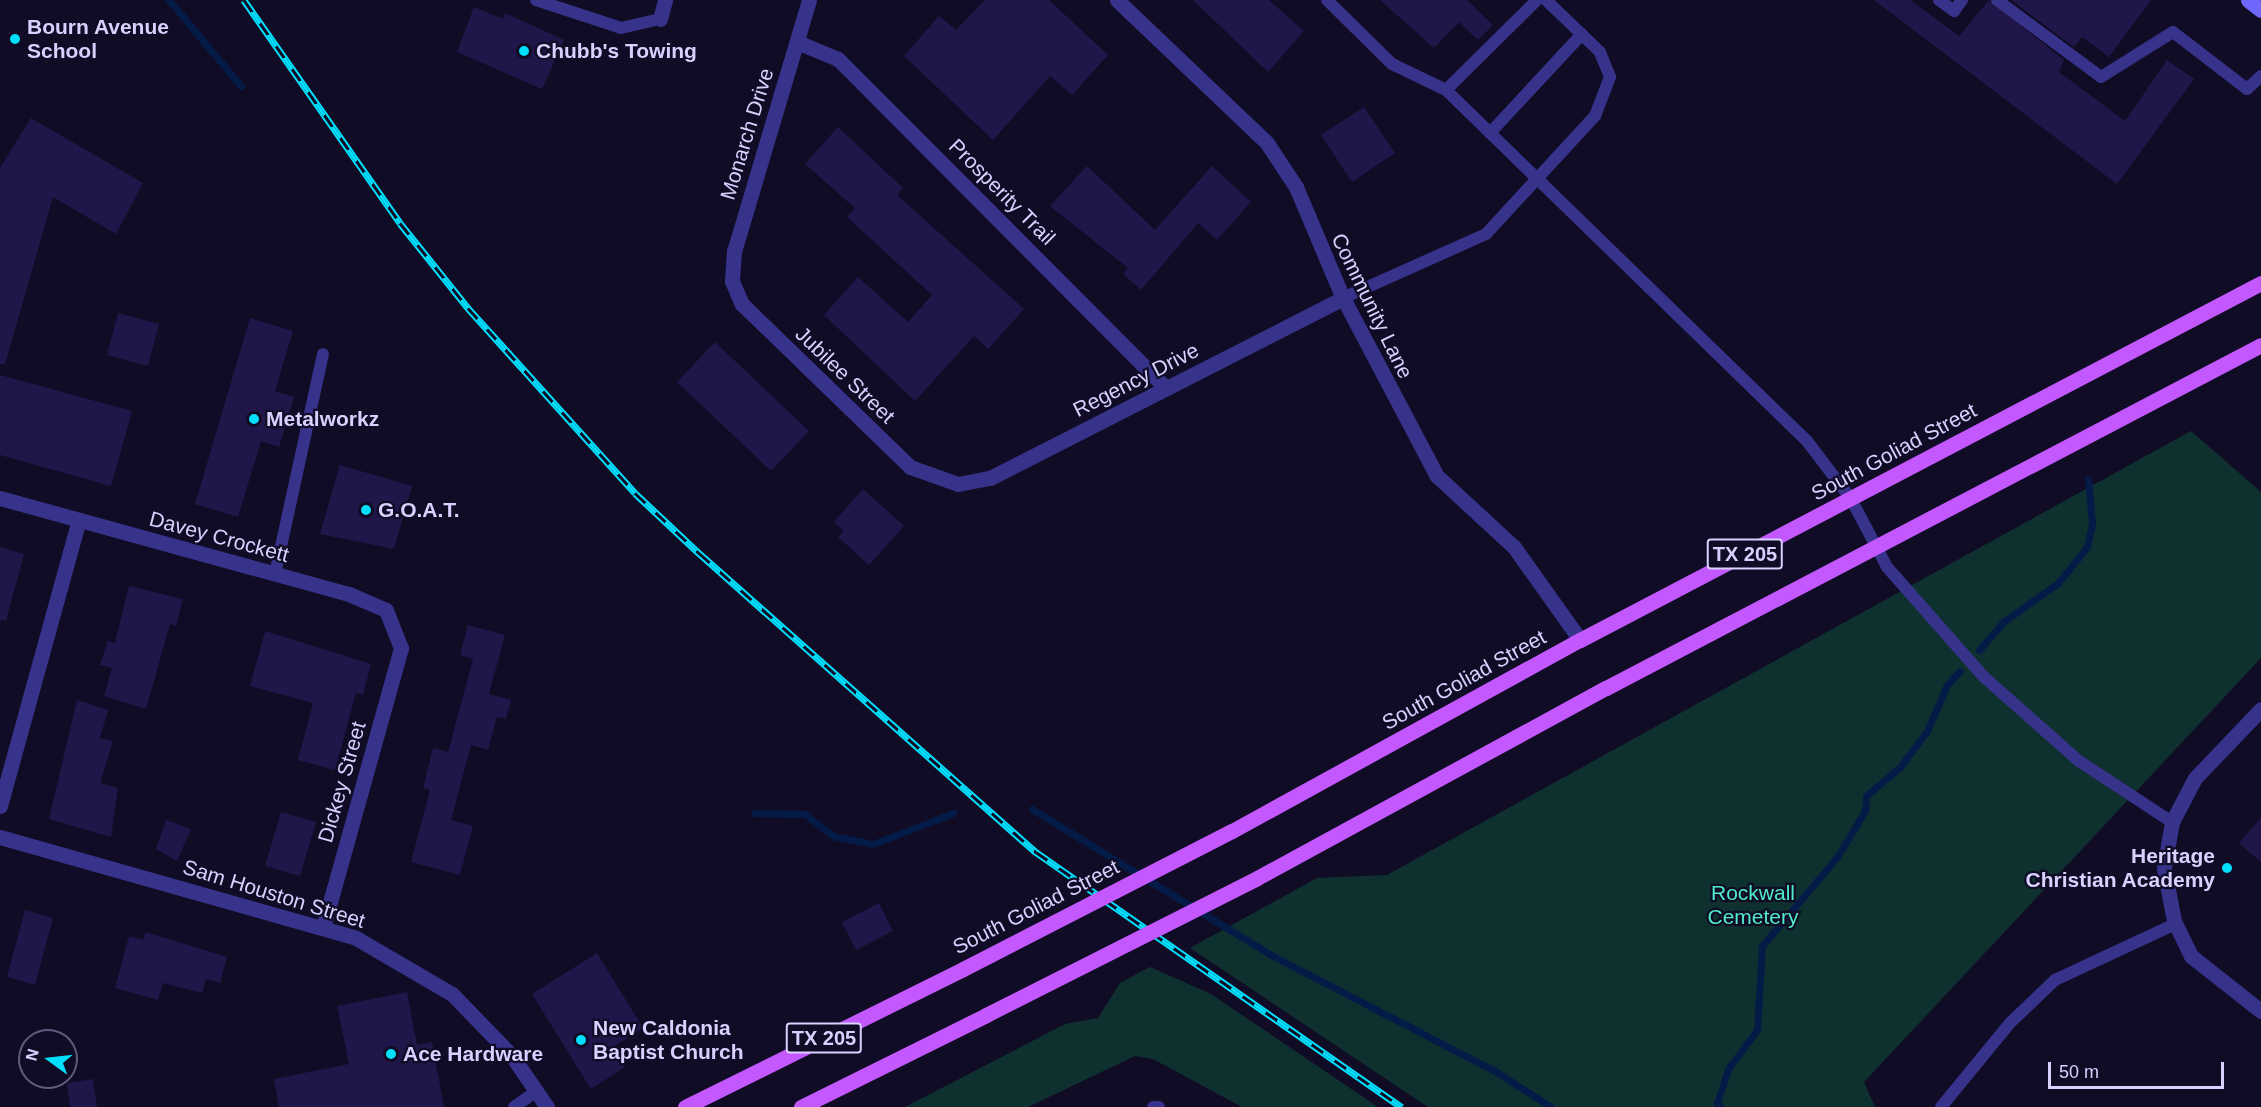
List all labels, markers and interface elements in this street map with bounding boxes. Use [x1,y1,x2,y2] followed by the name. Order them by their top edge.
[27,14,170,64] place label: Bourn Avenue School
[8,32,22,46] marker: Bourn Avenue School
[536,38,697,64] place label: Chubb's Towing
[517,44,531,58] marker: Chubb's Towing
[715,65,779,203] street label: Monarch Drive
[943,133,1061,251] street label: Prosperity Trail
[1326,229,1418,383] street label: Community Lane
[790,321,900,429] street label: Jubilee Street
[1069,338,1203,422] street label: Regency Drive
[1807,398,1981,506] street label: South Goliad Street
[266,406,379,432] place label: Metalworkz
[247,412,261,426] marker: Metalworkz
[378,497,460,523] place label: G.O.A.T.
[359,503,373,517] marker: G.O.A.T.
[146,506,292,568] street label: Davey Crockett
[1706,537,1784,571] road number: TX 205
[1378,625,1550,735] street label: South Goliad Street
[313,719,371,845] street label: Dickey Street
[2025,843,2215,893] place label: Heritage Christian Academy
[180,854,368,934] street label: Sam Houston Street
[949,854,1123,960] street label: South Goliad Street
[2220,861,2234,875] marker: Heritage Christian Academy
[1707,880,1799,930] park label: Rockwall Cemetery
[593,1015,744,1065] place label: New Caldonia Baptist Church
[785,1021,863,1055] road number: TX 205
[18,1029,78,1089] north arrow
[574,1033,588,1047] marker: New Caldonia Baptist Church
[403,1041,543,1067] place label: Ace Hardware
[22,1047,42,1063] text: N
[384,1047,398,1061] marker: Ace Hardware
[2051,1050,2226,1088] scale bar
[2059,1062,2099,1082] text: 50 m

